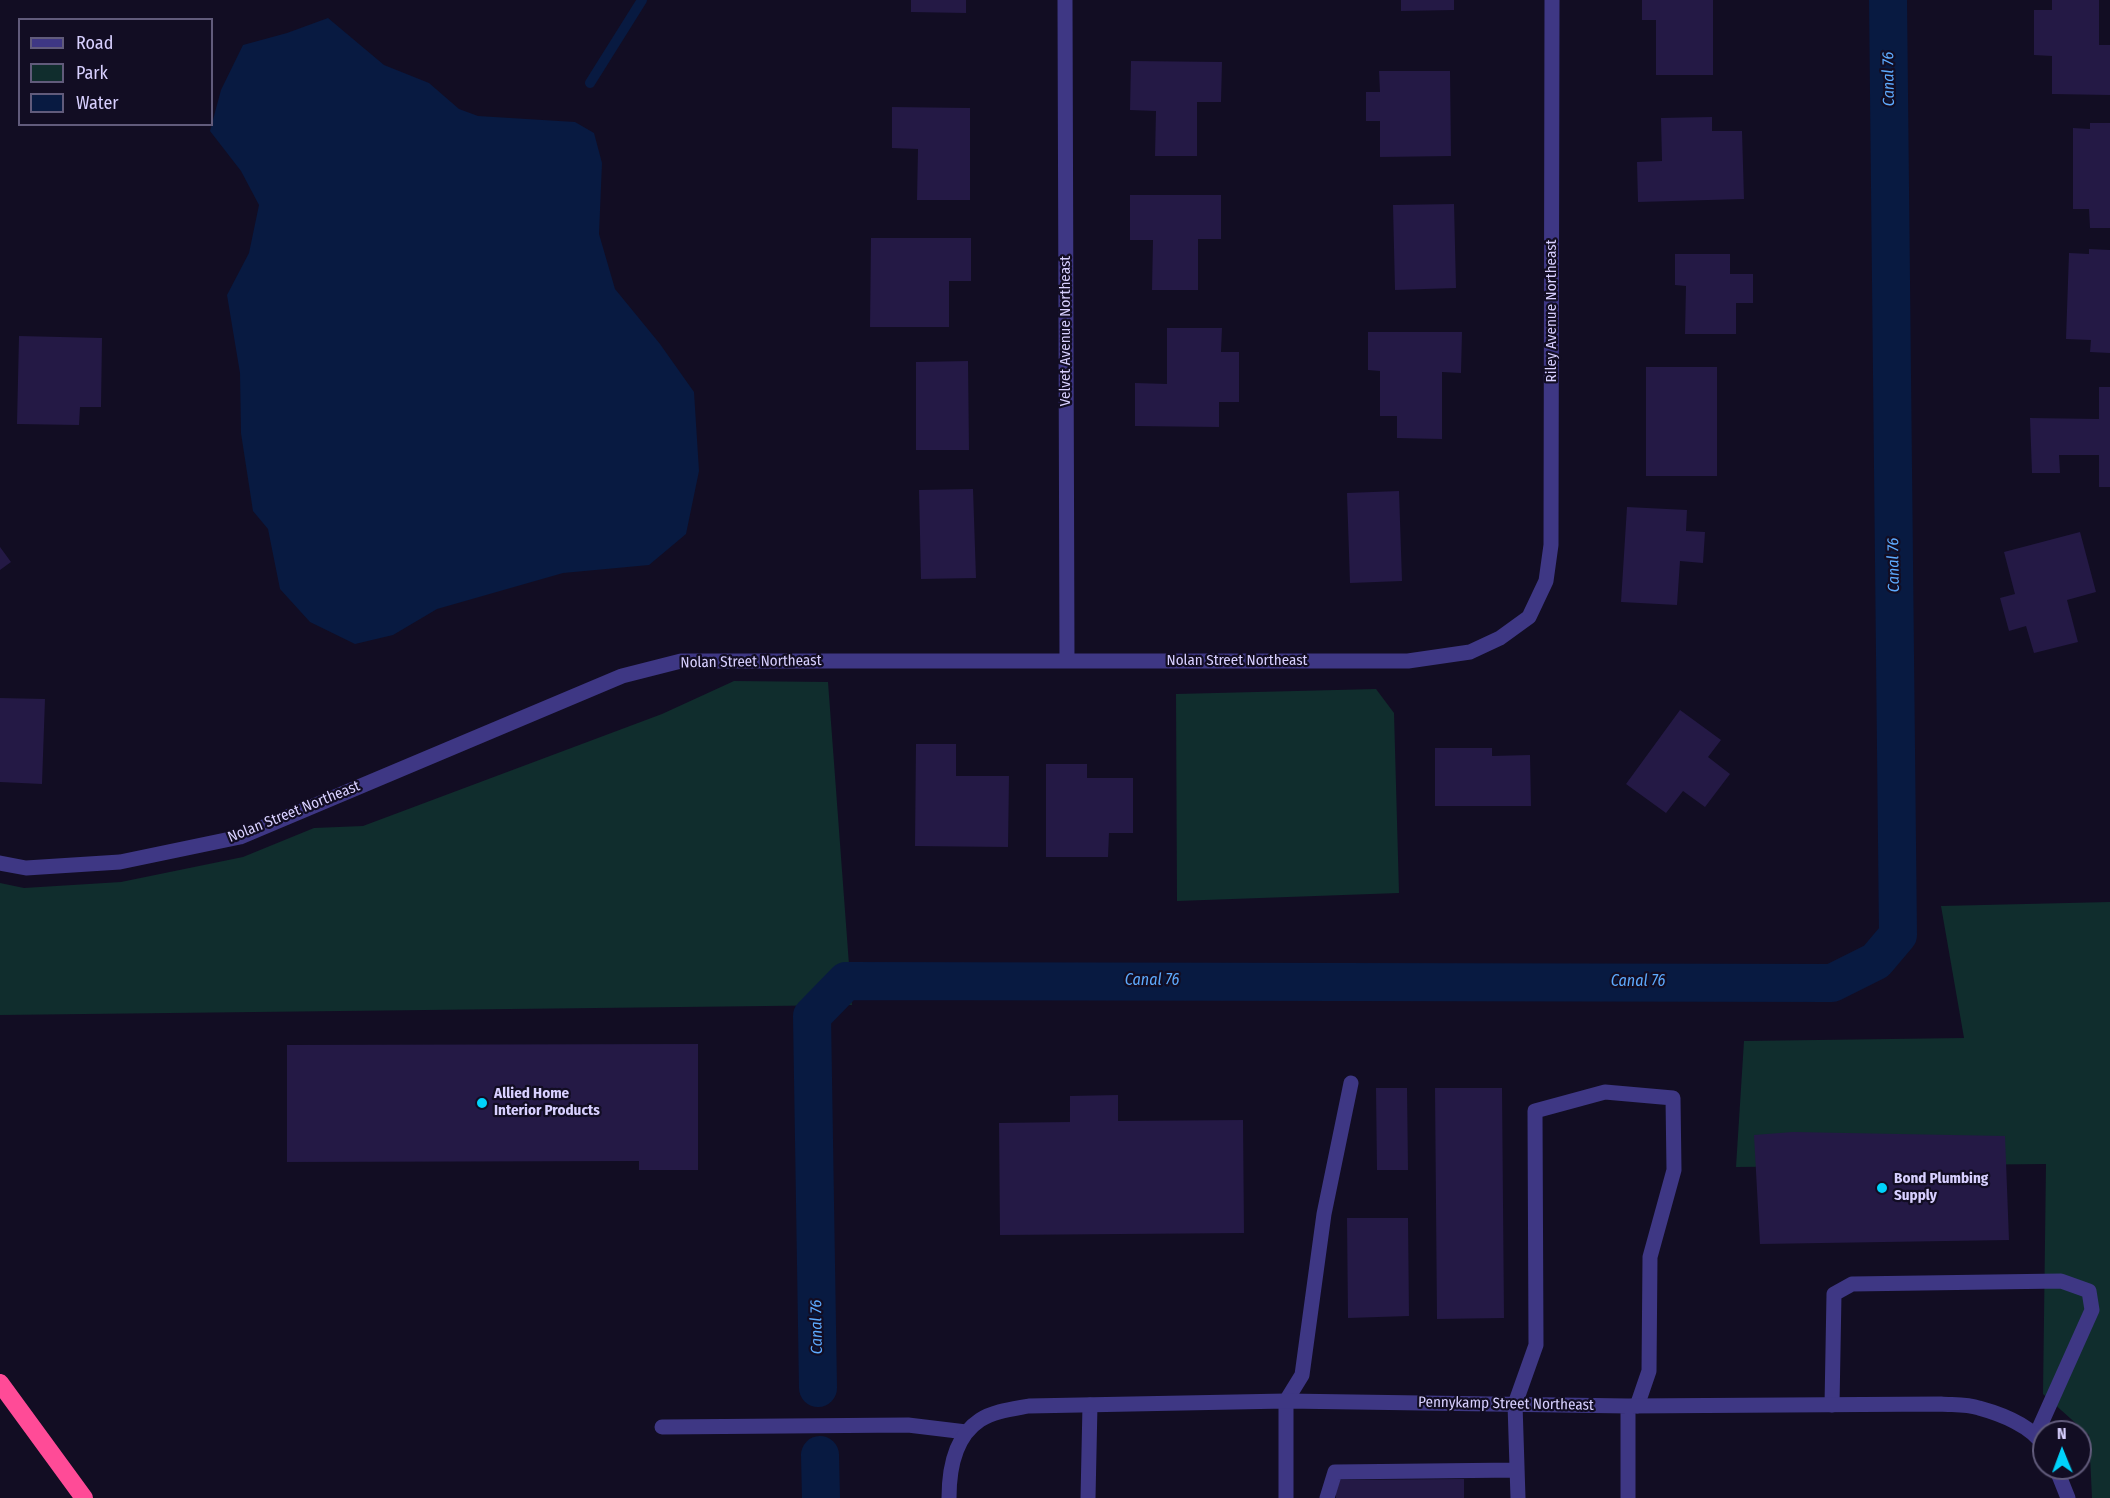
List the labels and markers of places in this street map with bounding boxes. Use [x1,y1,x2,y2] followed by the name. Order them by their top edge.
[494,1085,600,1120] place label: Allied Home Interior Products
[475,1096,489,1110] marker: Allied Home Interior Products
[1894,1170,1988,1205] place label: Bond Plumbing Supply
[1875,1181,1889,1195] marker: Bond Plumbing Supply

